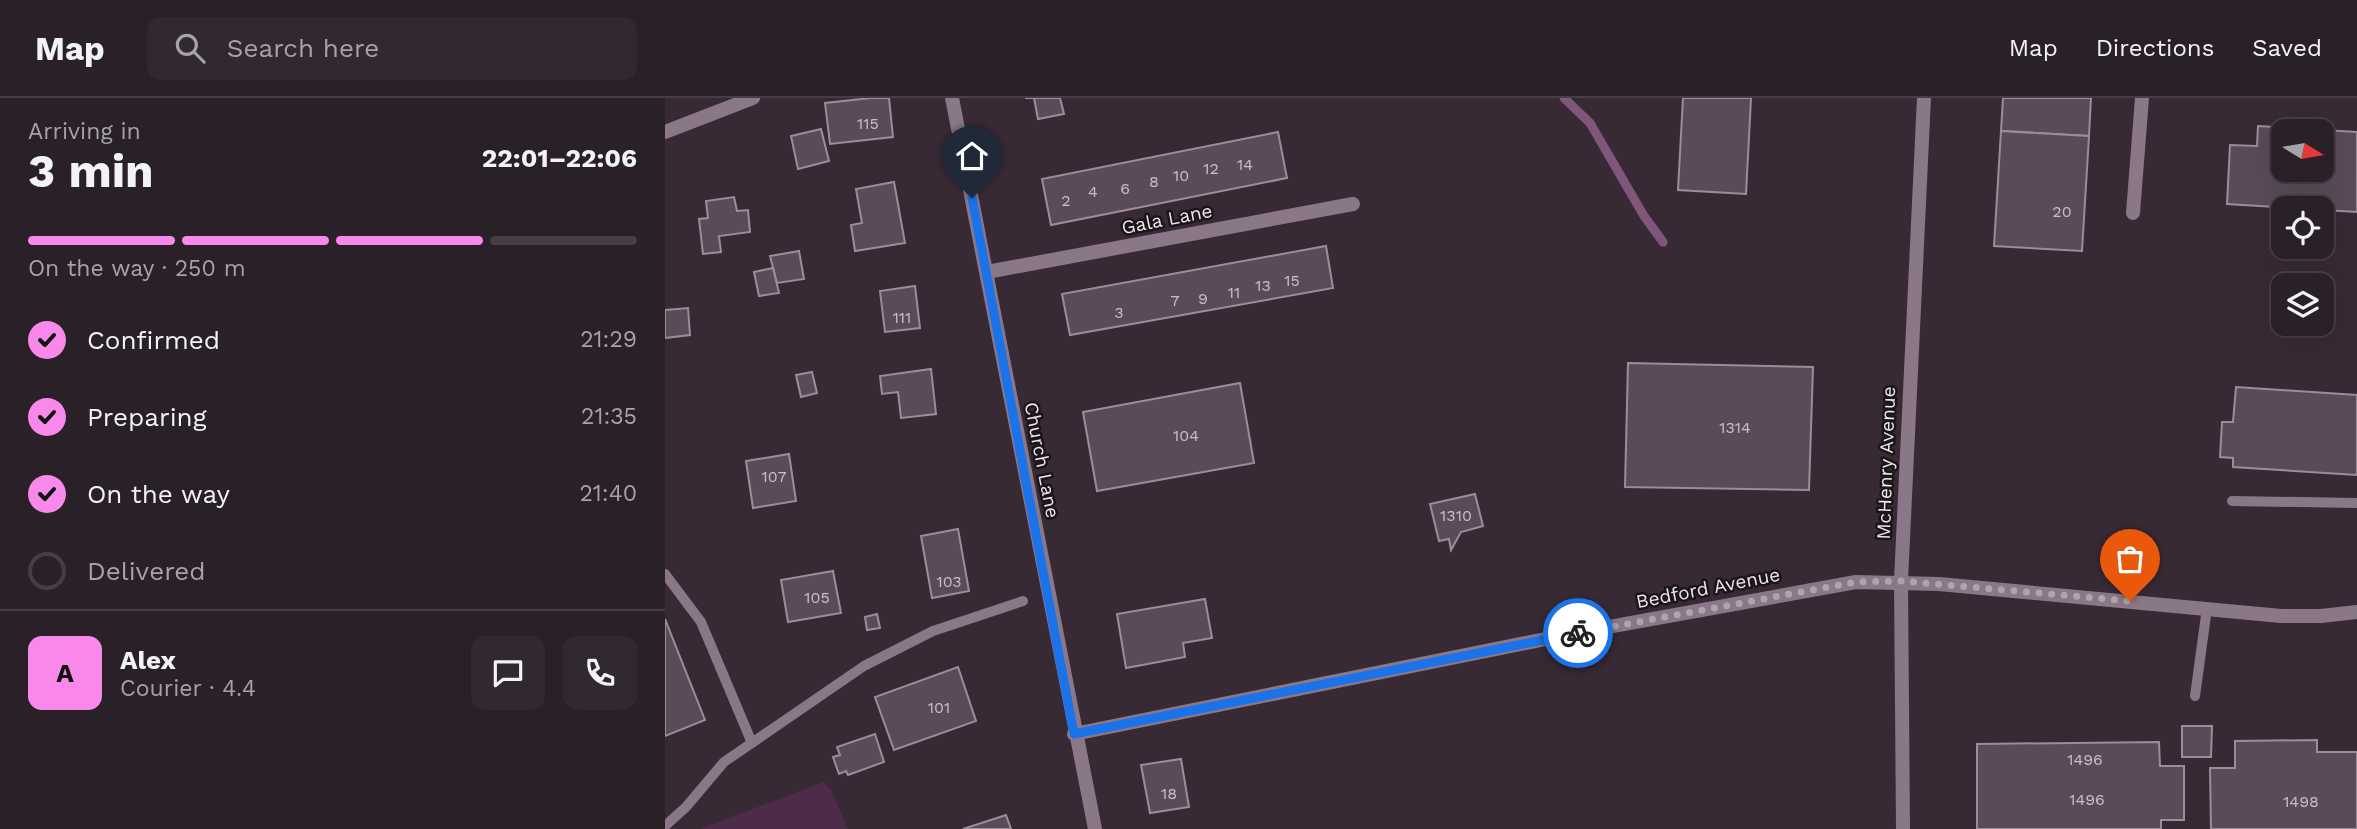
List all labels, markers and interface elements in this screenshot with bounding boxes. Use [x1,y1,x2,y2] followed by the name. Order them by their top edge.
[147,17,637,80] search box
[35,29,105,68] text: Map
[171,29,209,67] icon: search
[227,33,379,63] text: Search here
[2009,34,2058,62] text: Map
[2096,34,2214,62] text: Directions
[2252,34,2322,62] text: Saved
[857,114,879,133] house number: 115
[28,118,141,145] text: Arriving in
[2271,119,2335,182] north arrow
[2271,119,2334,336] map controls
[942,126,1002,198] pin
[953,137,991,175] icon: home
[482,143,637,173] text: 22:01–22:06
[28,144,154,198] text: 3 min
[1237,155,1253,174] house number: 14
[1203,159,1219,178] house number: 12
[1173,166,1189,185] house number: 10
[1149,172,1159,191] house number: 8
[1120,179,1130,198] house number: 6
[1088,182,1098,201] house number: 4
[1061,191,1071,210] house number: 2
[2271,196,2334,259] button: locate
[1120,199,1214,239] street label: Gala Lane
[2052,202,2072,221] house number: 20
[28,255,246,282] text: On the way · 250 m
[1284,271,1300,290] house number: 15
[2271,273,2334,336] button: layers
[1255,276,1271,295] house number: 13
[1228,283,1240,302] house number: 11
[1198,289,1208,308] house number: 9
[1171,291,1180,310] house number: 7
[1114,303,1124,322] house number: 3
[893,308,911,327] house number: 111
[28,321,66,359] icon: check
[87,325,220,355] text: Confirmed
[580,326,637,353] text: 21:29
[1872,386,1900,540] street label: McHenry Avenue
[28,398,66,436] icon: check
[1019,400,1065,520] street label: Church Lane
[87,402,207,432] text: Preparing
[581,403,637,430] text: 21:35
[1719,418,1751,437] house number: 1314
[1173,426,1199,445] house number: 104
[762,467,786,486] house number: 107
[28,475,66,513] icon: check
[87,479,230,509] text: On the way
[579,480,637,507] text: 21:40
[1440,506,1472,525] house number: 1310
[2100,529,2160,601] pin
[2111,540,2149,578] icon: bag
[87,556,206,586] text: Delivered
[1634,563,1782,613] street label: Bedford Avenue
[936,572,962,591] house number: 103
[804,588,830,607] house number: 105
[1543,598,1613,668] courier
[1559,614,1597,652] icon: bike
[471,636,545,710] button: chat
[563,636,637,710] button: phone
[120,645,176,675] text: Alex
[56,658,74,688] text: A
[120,675,256,702] text: Courier · 4.4
[928,698,950,717] house number: 101
[2067,750,2103,769] house number: 1496
[1161,784,1177,803] house number: 18
[2069,790,2105,809] house number: 1496
[2283,792,2319,811] house number: 1498

